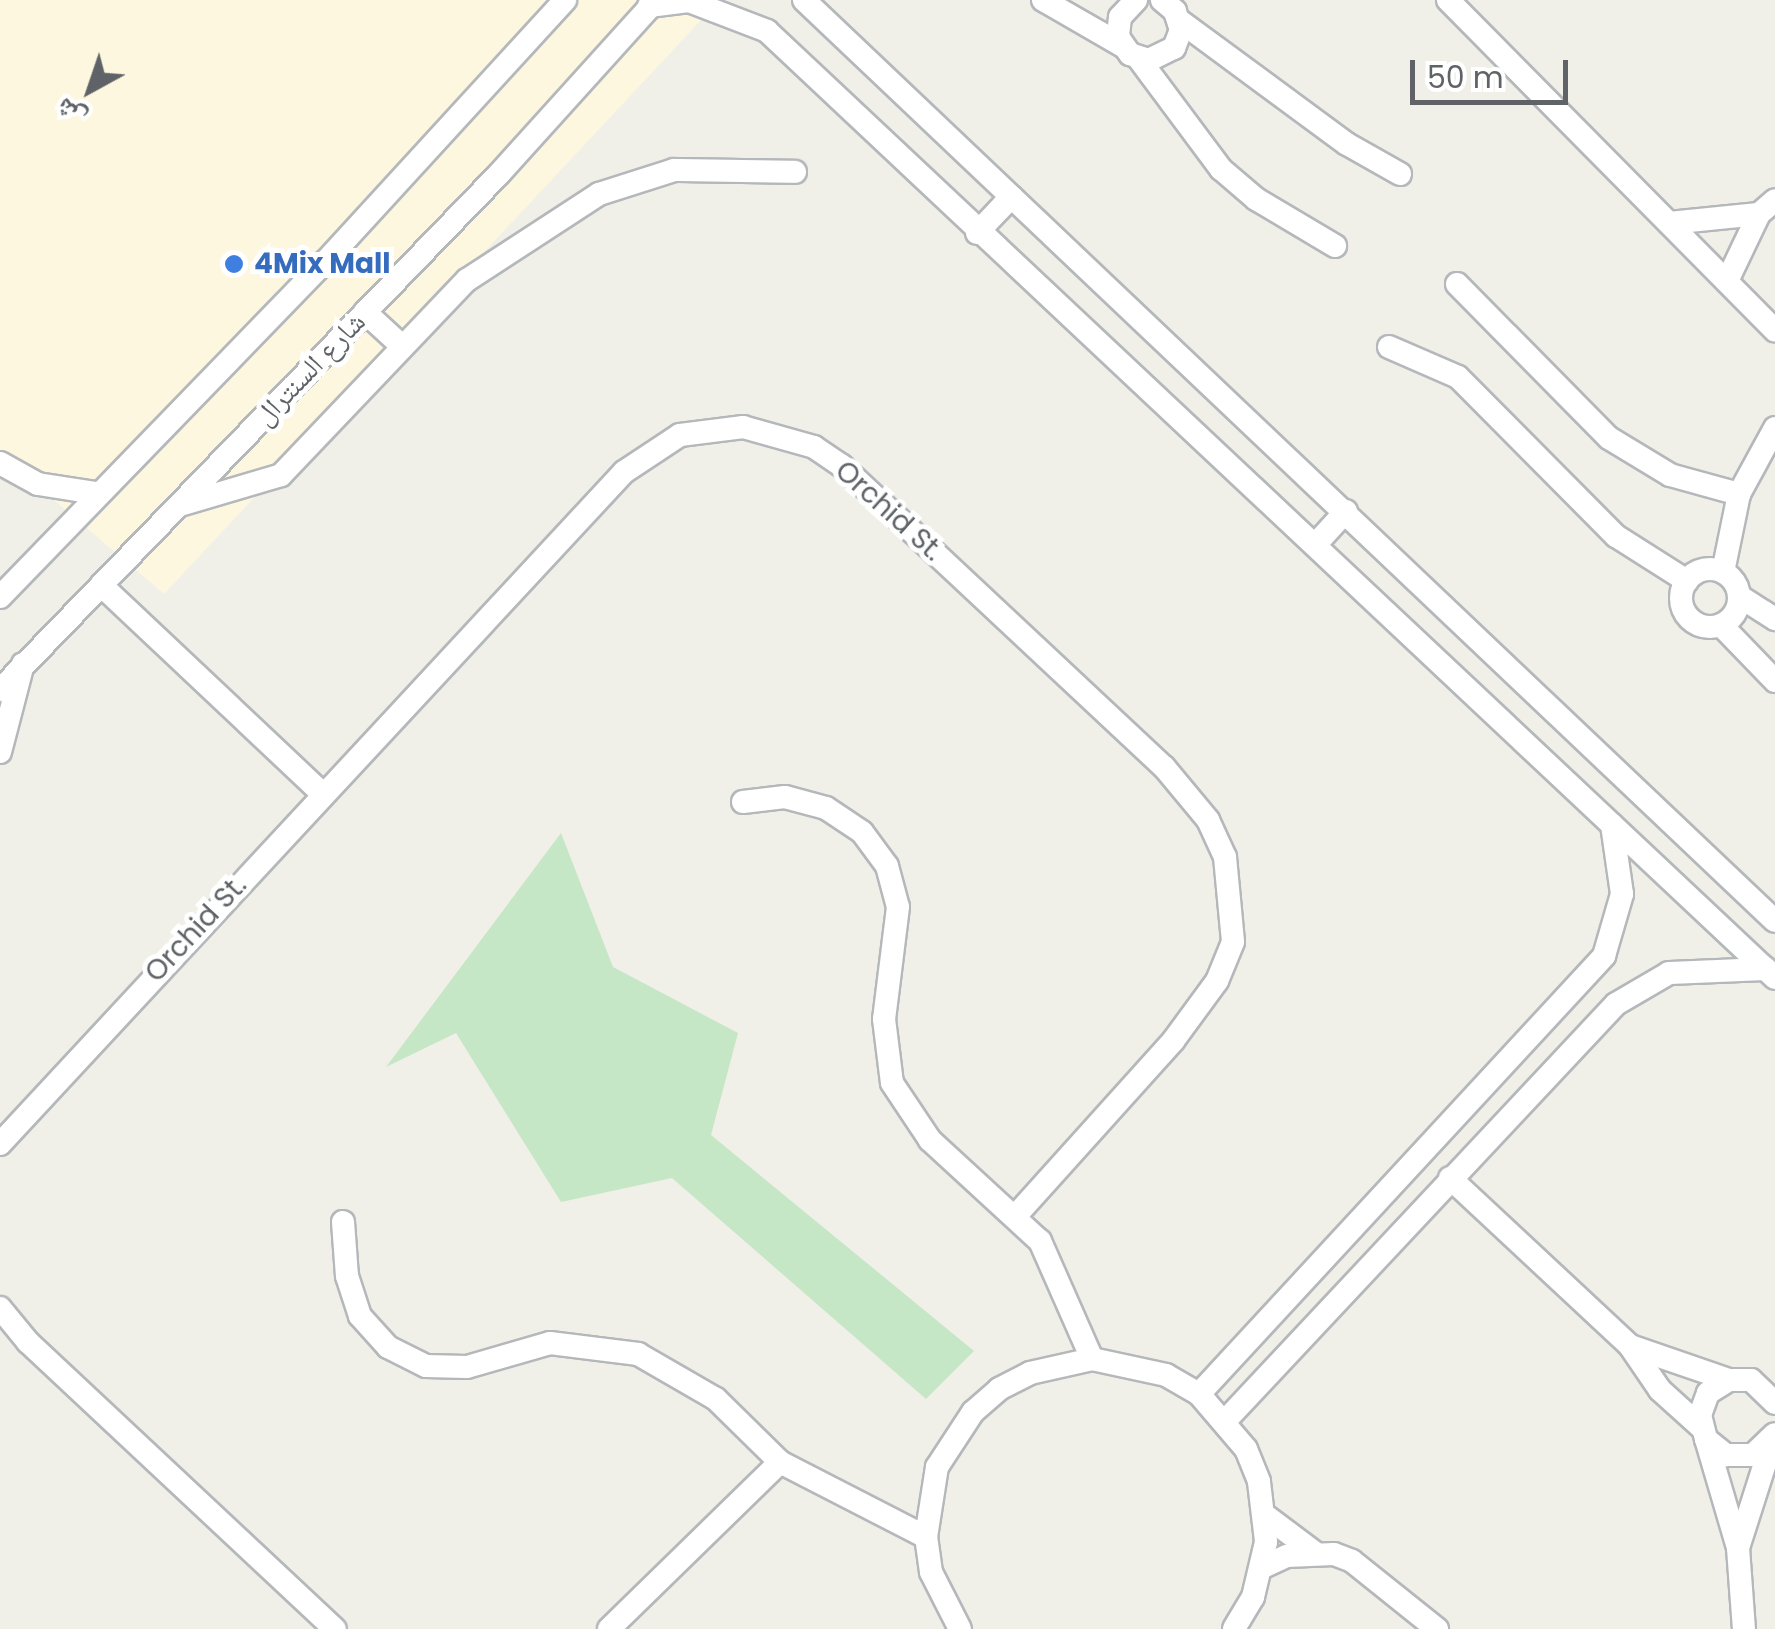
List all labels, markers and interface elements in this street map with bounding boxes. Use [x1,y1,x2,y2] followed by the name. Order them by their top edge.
[40,40,140,140] north arrow
[1415,40,1572,102] scale bar
[1427,56,1504,99] text: 50 m
[46,89,94,138] text: ش
[254,247,391,281] place label: 4Mix Mall
[223,253,245,275] marker: 4Mix Mall
[248,305,372,433] street label: شارع السنترال
[828,454,950,568] street label: Orchid St.
[138,869,254,989] street label: Orchid St.

